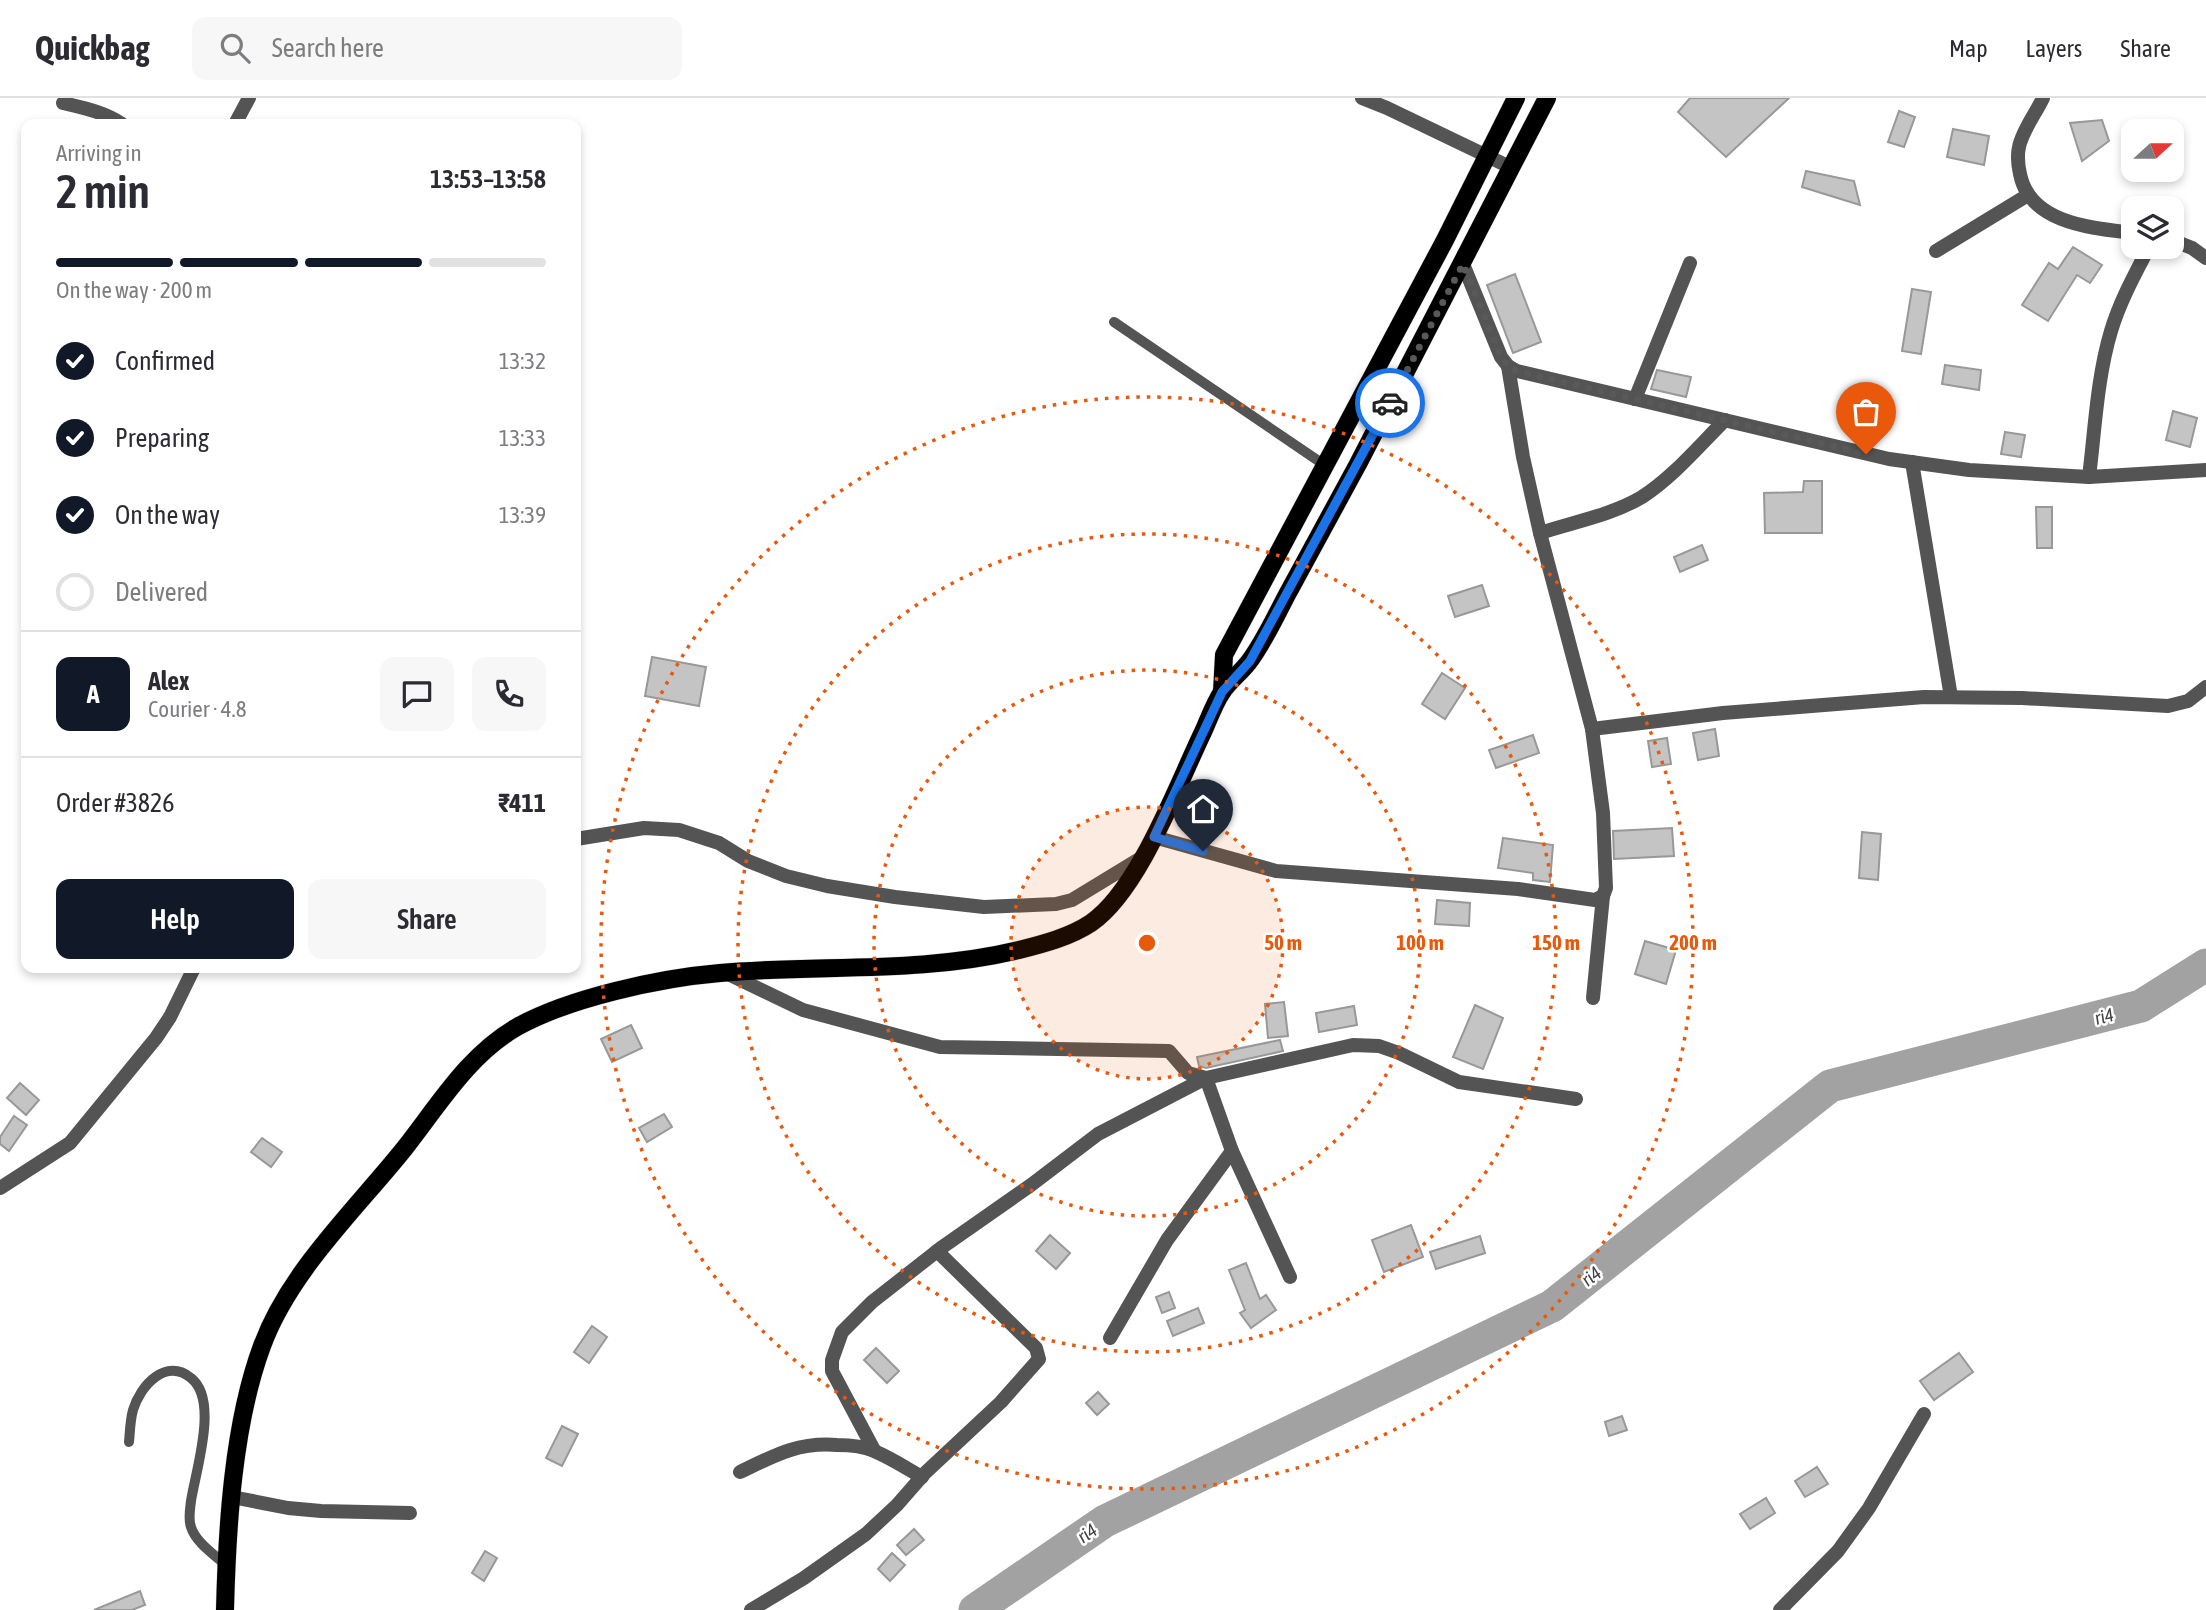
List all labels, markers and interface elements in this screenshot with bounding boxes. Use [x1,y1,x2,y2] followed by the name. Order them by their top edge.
[192,17,682,80] search box
[35,29,150,67] text: Quickbag
[216,29,254,67] icon: search
[272,33,384,63] text: Search here
[1949,35,1988,62] text: Map
[2026,35,2082,62] text: Layers
[2120,35,2171,62] text: Share
[2121,119,2184,182] north arrow
[2121,119,2184,259] map controls
[56,140,142,166] text: Arriving in
[430,164,546,194] text: 13:53–13:58
[56,165,150,218] text: 2 min
[2121,196,2184,259] button: layers
[56,277,212,303] text: On the way · 200 m
[56,342,94,380] icon: check
[115,346,215,376] text: Confirmed
[499,348,546,374] text: 13:32
[1355,368,1425,438] courier
[1836,382,1896,454] pin
[1371,384,1409,422] icon: car
[1847,393,1885,431] icon: bag
[56,419,94,457] icon: check
[115,423,209,453] text: Preparing
[499,425,546,451] text: 13:33
[56,496,94,534] icon: check
[115,500,220,530] text: On the way
[499,502,546,528] text: 13:39
[115,577,208,607] text: Delivered
[380,657,454,731] button: chat
[472,657,546,731] button: phone
[148,666,189,696] text: Alex
[87,679,99,709] text: A
[148,696,247,722] text: Courier · 4.8
[1173,779,1233,851] pin
[56,788,175,818] text: Order #3826
[498,788,546,818] text: ₹411
[1184,790,1222,828] icon: home
[56,879,294,959] button: Help
[308,879,546,959] button: Share
[1264,930,1302,954] text: 50 m
[1396,930,1444,954] text: 100 m
[1532,930,1580,954] text: 150 m
[1669,930,1717,954] text: 200 m
[1135,931,1159,955] centre of rings
[2092,1003,2116,1029] water label: ri4
[1577,1261,1605,1290] water label: ri4
[1073,1519,1101,1547] water label: ri4

